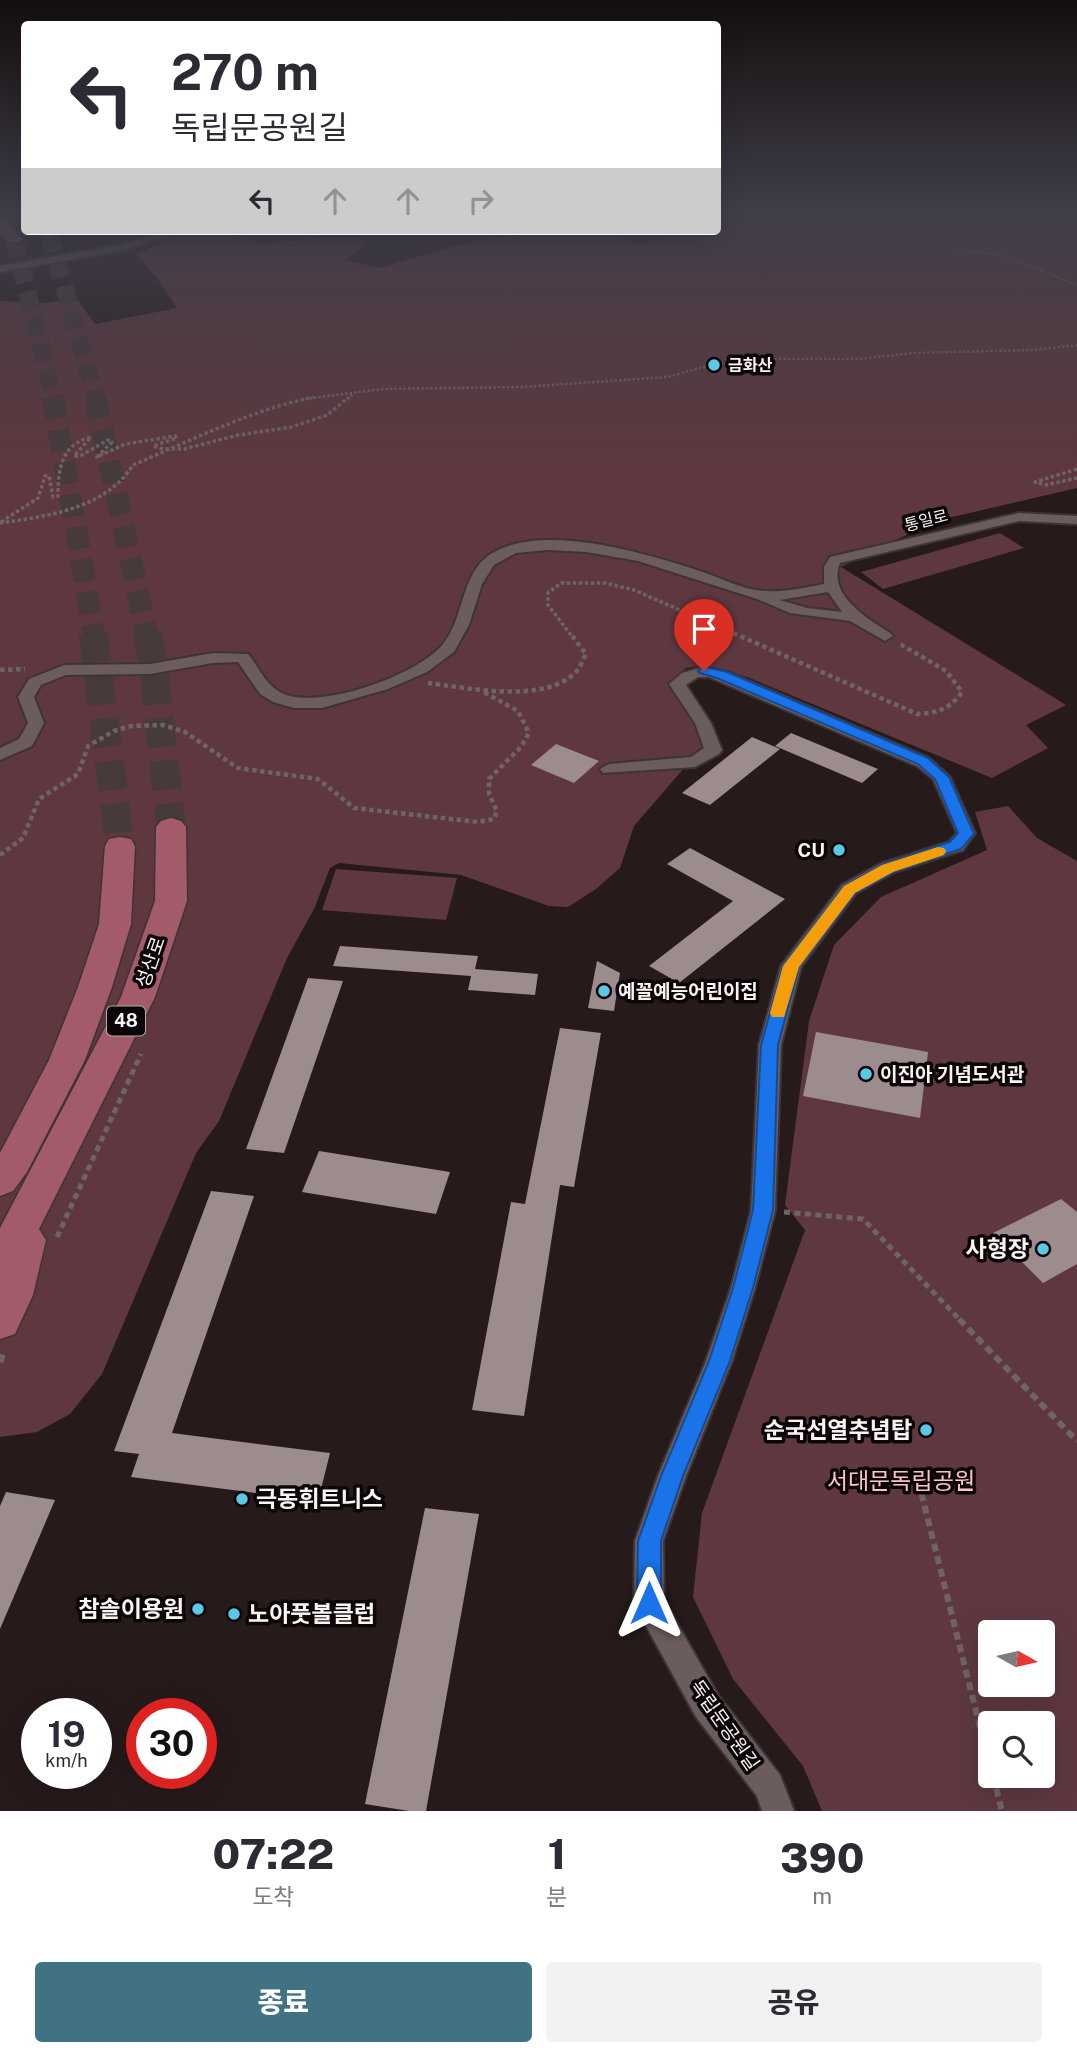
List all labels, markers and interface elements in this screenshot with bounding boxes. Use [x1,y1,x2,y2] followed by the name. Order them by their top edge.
[171,43,319,101] text: 270 m
[56,49,147,140] icon: left
[171,109,348,146] text: 독립문공원길
[243,182,281,220] icon: left
[316,182,354,220] icon: ahead
[389,182,427,220] icon: ahead
[462,182,500,220] icon: right
[728,356,772,375] place label: 금화산
[706,357,722,373] marker: 금화산
[902,506,950,535] street label: 통일로
[674,599,734,671] pin
[685,610,723,648] icon: arrive
[798,839,825,861] place label: CU
[831,842,847,858] marker: CU
[131,934,169,990] street label: 성산로
[618,980,758,1002] place label: 예꼴예능어린이집
[596,983,612,999] marker: 예꼴예능어린이집
[107,1006,145,1036] road number: 48
[880,1063,1025,1085] place label: 이진아 기념도서관
[858,1066,874,1082] marker: 이진아 기념도서관
[966,1235,1029,1262] place label: 사형장
[1035,1241,1051,1257] marker: 사형장
[764,1416,912,1443] place label: 순국선열추념탑
[918,1422,934,1438] marker: 순국선열추념탑
[827,1467,975,1494] park label: 서대문독립공원
[256,1485,383,1512] place label: 극동휘트니스
[234,1491,250,1507] marker: 극동휘트니스
[612,1566,686,1640] position arrow
[78,1595,184,1622] place label: 참솔이용원
[248,1600,375,1627] place label: 노아풋볼클럽
[190,1601,206,1617] marker: 참솔이용원
[226,1606,242,1622] marker: 노아풋볼클럽
[978,1620,1055,1698] north arrow
[978,1620,1055,1788] map controls
[686,1676,764,1774] street label: 독립문공원길
[126,1698,217,1789] speed limit sign: 30
[978,1711,1055,1788] button: search
[47,1714,86,1755] text: 19
[45,1750,88,1771] text: km/h
[212,1829,334,1878] text: 07:22
[548,1829,566,1878] text: 1
[780,1833,865,1882] text: 390
[812,1882,832,1909] text: m
[252,1883,294,1910] text: 도착
[546,1883,568,1910] text: 분
[35,1962,532,2042] button: 종료
[546,1962,1042,2042] button: 공유

